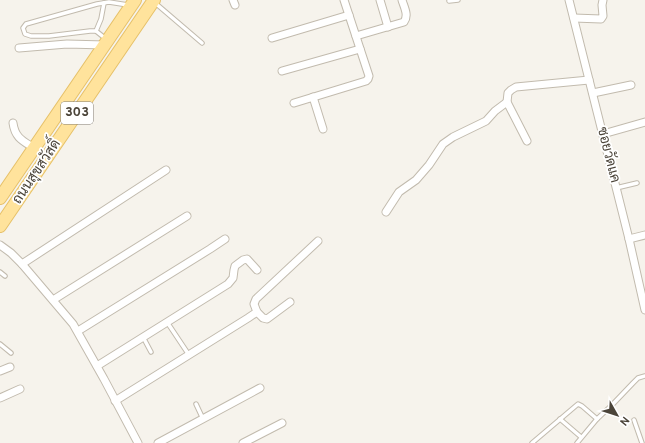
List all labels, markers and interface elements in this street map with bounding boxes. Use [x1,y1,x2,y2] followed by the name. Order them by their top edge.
[61,102,93,124] road number: 303
[593,125,623,185] street label: ซอยวัดแค
[5,134,65,207] street label: ถนนสุขสวัสดิ์
[597,395,637,435] north arrow
[616,413,632,428] text: N

